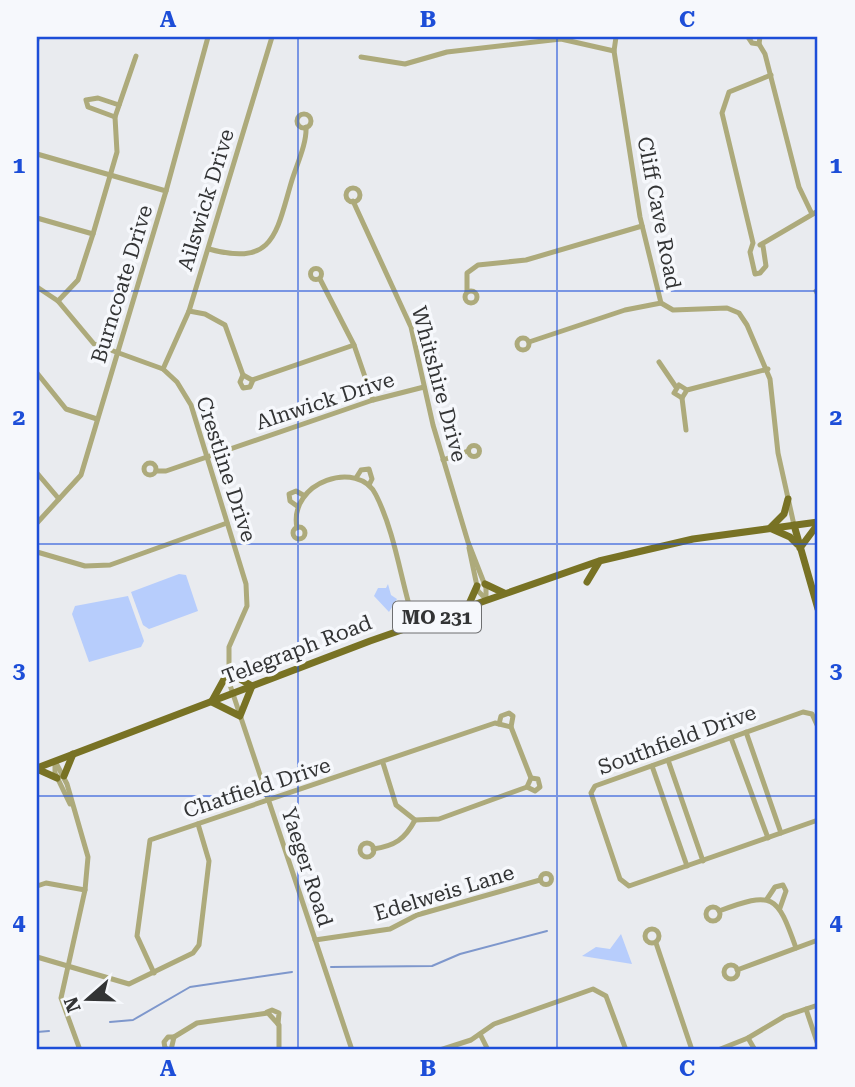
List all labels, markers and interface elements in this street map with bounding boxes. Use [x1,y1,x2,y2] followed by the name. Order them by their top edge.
[160,6,177,33] text: A
[420,6,436,33] text: B
[679,6,695,33] text: C
[173,126,239,274] street label: Ailswick Drive
[632,135,686,292] street label: Cliff Cave Road
[13,152,26,179] text: 1
[830,152,843,179] text: 1
[87,202,157,366] street label: Burncoate Drive
[407,304,471,464] street label: Whitshire Drive
[253,367,397,435] street label: Alnwick Drive
[191,393,261,545] street label: Crestline Drive
[13,404,25,431] text: 2
[830,404,842,431] text: 2
[393,602,481,632] road number: MO 231
[219,610,375,689] street label: Telegraph Road
[13,657,26,684] text: 3
[830,657,843,684] text: 3
[595,700,759,780] street label: Southfield Drive
[180,753,334,823] street label: Chatfield Drive
[276,804,338,930] street label: Yaeger Road
[371,860,517,926] street label: Edelweis Lane
[13,909,26,936] text: 4
[830,909,843,936] text: 4
[52,964,122,1034] north arrow
[59,993,86,1015] text: N
[160,1055,177,1082] text: A
[420,1055,436,1082] text: B
[679,1055,695,1082] text: C

